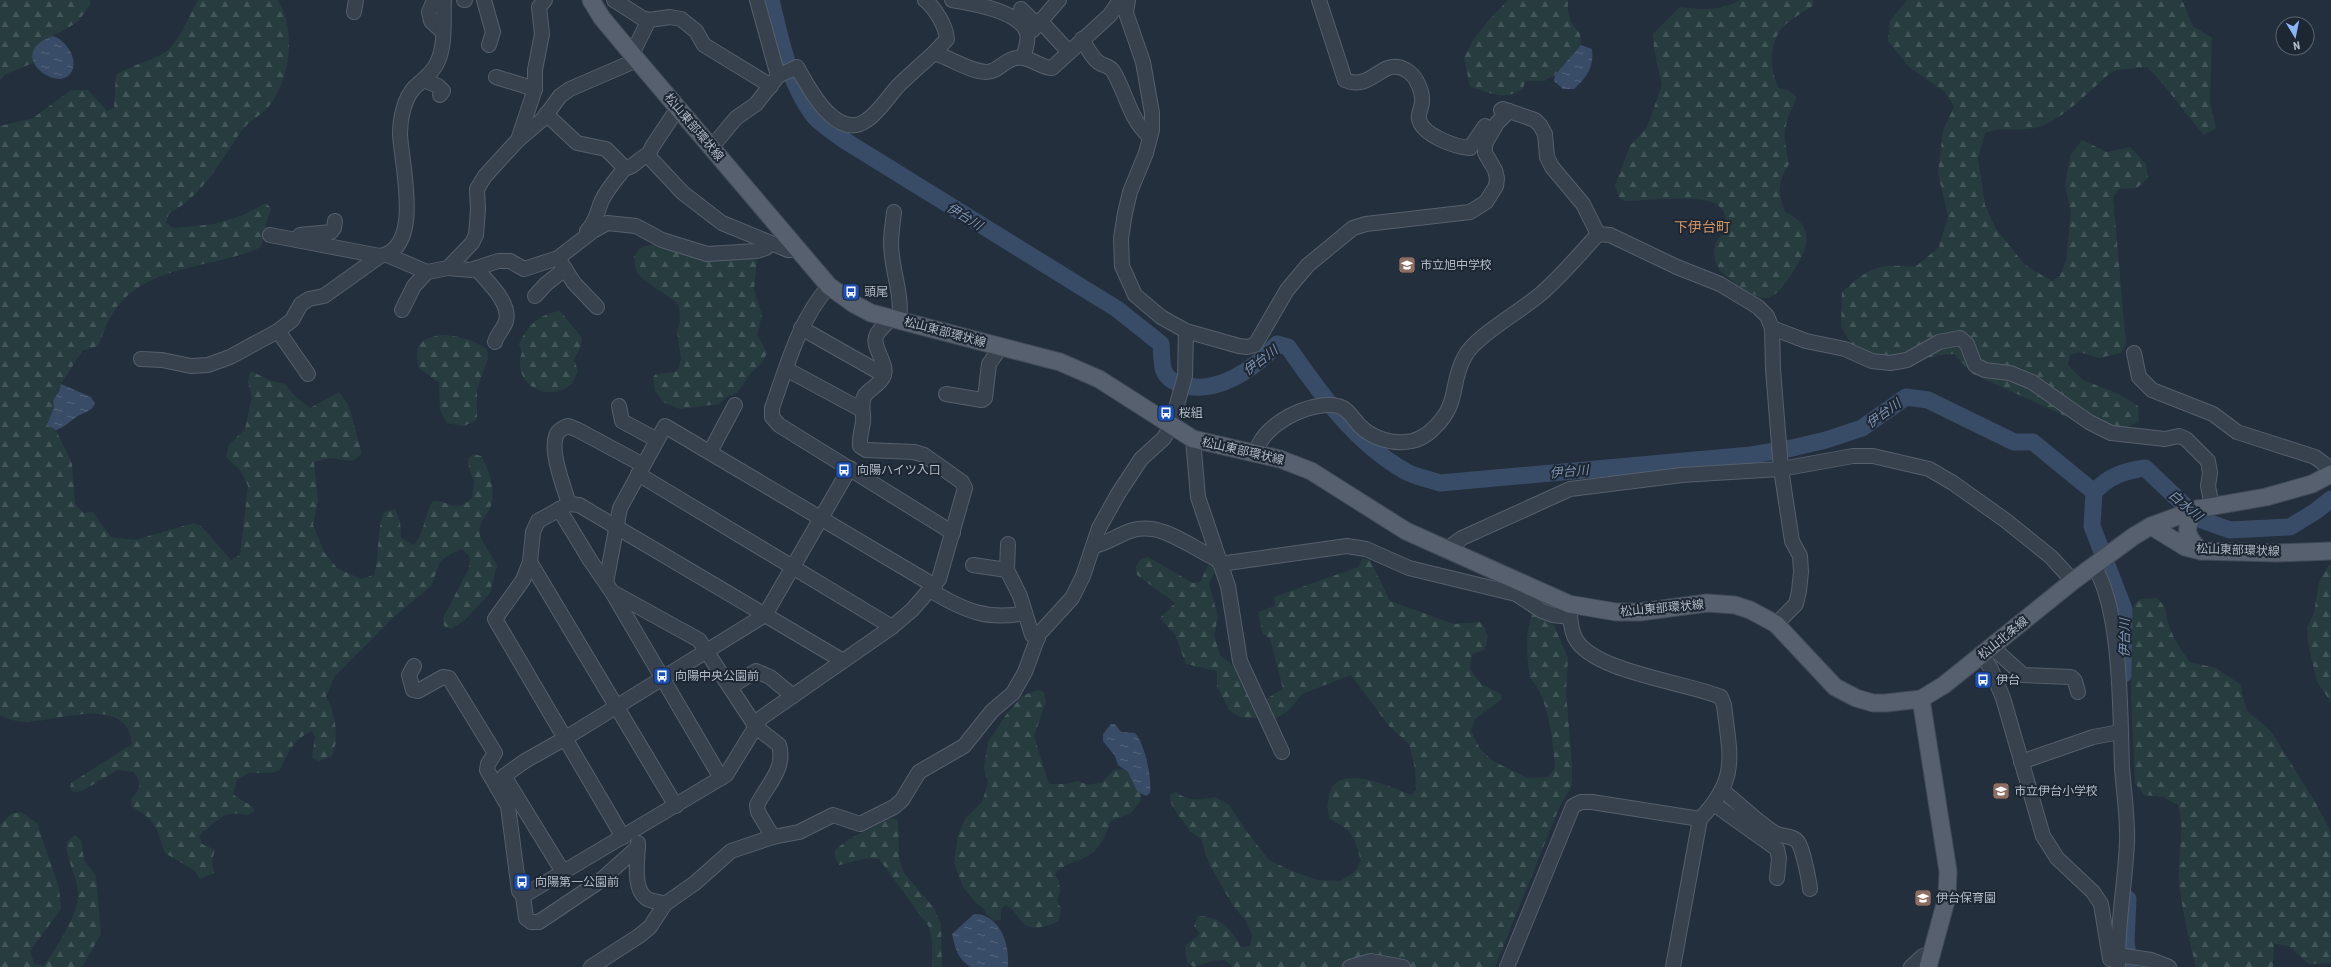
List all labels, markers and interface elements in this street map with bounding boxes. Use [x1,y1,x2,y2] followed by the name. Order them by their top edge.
[2275,16,2315,56] north arrow
[2292,38,2301,52] text: N
[662,90,726,164] street label: 松山東部環状線
[944,200,987,234] water label: 伊台川
[1674,219,1730,235] district label: 下伊台町
[1397,255,1417,275] school or university icon: 市立旭中学校
[1420,258,1492,272] place label: 市立旭中学校
[841,282,861,302] bus stop icon: 頭尾
[864,285,888,299] place label: 頭尾
[903,314,987,350] street label: 松山東部環状線
[1240,341,1282,378] water label: 伊台川
[1863,395,1905,431] water label: 伊台川
[1156,403,1176,423] bus stop icon: 桜組
[1179,406,1203,420] place label: 桜組
[1200,435,1286,467] street label: 松山東部環状線
[834,460,854,480] bus stop icon: 向陽ハイツ入口
[1549,462,1591,481] water label: 伊台川
[857,463,941,477] place label: 向陽ハイツ入口
[2166,487,2207,525] water label: 白水川
[2196,542,2280,558] street label: 松山東部環状線
[1620,597,1704,619] street label: 松山東部環状線
[1975,614,2031,662] street label: 松山北条線
[2117,616,2132,658] water label: 伊台川
[652,666,672,686] bus stop icon: 向陽中央公園前
[675,669,759,683] place label: 向陽中央公園前
[1973,670,1993,690] bus stop icon: 伊台
[1996,673,2020,687] place label: 伊台
[1991,781,2011,801] school or university icon: 市立伊台小学校
[2014,784,2098,798] place label: 市立伊台小学校
[512,872,532,892] bus stop icon: 向陽第一公園前
[535,875,619,889] place label: 向陽第一公園前
[1913,888,1933,908] school or university icon: 伊台保育園
[1936,891,1996,905] place label: 伊台保育園

